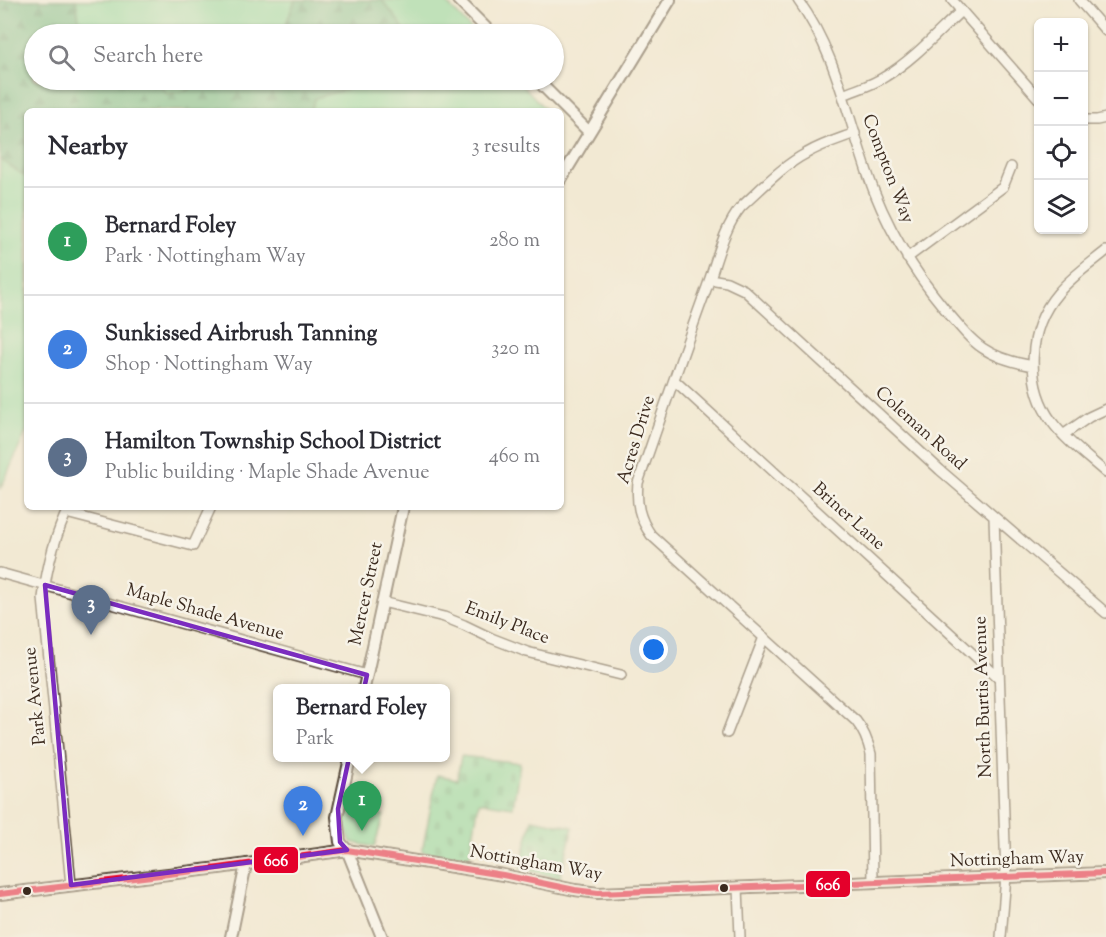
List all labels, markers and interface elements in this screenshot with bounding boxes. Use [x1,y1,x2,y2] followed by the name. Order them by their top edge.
[1034,18,1088,234] map controls
[1034,18,1088,72] button: +
[24,24,564,90] search box
[45,41,78,74] icon: search
[93,41,203,73] text: Search here
[1034,72,1088,126] button: −
[854,111,920,227] street label: Compton Way
[1034,126,1088,180] button: locate
[48,129,128,166] text: Nearby
[471,133,540,162] text: 3 results
[1034,180,1088,234] button: layers
[105,211,236,243] text: Bernard Foley
[64,227,71,256] text: 1
[489,227,540,256] text: 280 m
[105,243,306,272] text: Park · Nottingham Way
[105,319,377,351] text: Sunkissed Airbrush Tanning
[63,335,72,364] text: 2
[491,335,540,364] text: 320 m
[105,351,313,380] text: Shop · Nottingham Way
[869,381,971,477] street label: Coleman Road
[611,393,663,487] street label: Acres Drive
[105,427,441,459] text: Hamilton Township School District
[63,443,72,472] text: 3
[489,443,540,472] text: 460 m
[105,459,430,488] text: Public building · Maple Shade Avenue
[806,477,890,557] street label: Briner Lane
[343,540,391,648] street label: Mercer Street
[123,578,287,648] street label: Maple Shade Avenue
[72,586,110,635] pin: 3
[461,596,553,652] street label: Emily Place
[968,616,1000,778] street label: North Burtis Avenue
[639,635,668,664] your location
[18,646,54,746] street label: Park Avenue
[273,684,450,762] popup
[296,693,427,725] text: Bernard Foley
[296,725,334,754] text: Park
[342,782,382,831] pin: 1
[284,786,322,836] pin: 2
[468,840,604,888] street label: Nottingham Way
[950,845,1084,875] street label: Nottingham Way
[253,846,299,874] line badge: 606
[264,851,288,874] text: 606
[805,870,851,898] line badge: 606
[816,875,840,898] text: 606
[718,882,730,894] unlabelled marker
[21,885,33,897] unlabelled marker

